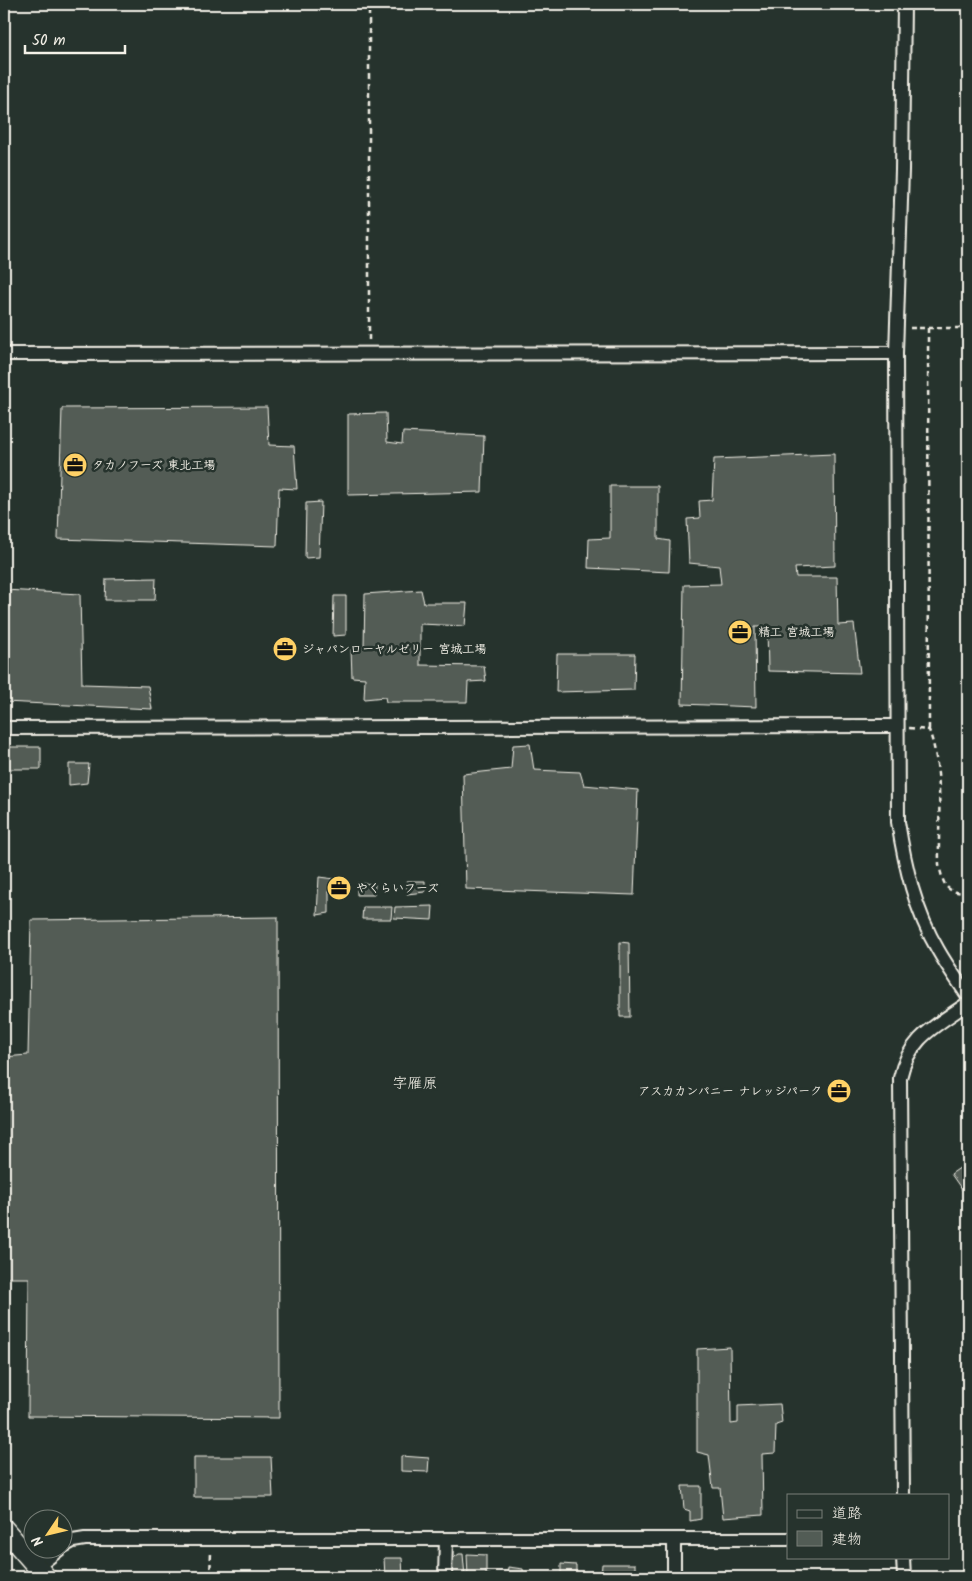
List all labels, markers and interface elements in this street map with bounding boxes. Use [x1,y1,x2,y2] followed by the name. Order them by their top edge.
[25,22,125,54] scale bar
[32,29,66,53] text: 50 m
[62,452,88,478] office icon: タカノフーズ 東北工場
[92,456,215,475] place label: タカノフーズ 東北工場
[727,619,753,645] office icon: 精工 宮城工場
[758,623,835,642] place label: 精工 宮城工場
[272,636,298,662] office icon: ジャパンローヤルゼリー 宮城工場
[302,640,486,659] place label: ジャパンローヤルゼリー 宮城工場
[326,875,352,901] office icon: やくらいフーズ
[356,879,439,898] place label: やくらいフーズ
[392,1072,438,1096] district label: 字雁原
[826,1078,852,1104] office icon: アスカカンパニー ナレッジパーク
[638,1082,822,1101] place label: アスカカンパニー ナレッジパーク
[787,1494,950,1558] legend
[832,1502,862,1526] text: 道路
[22,1508,72,1558] north arrow
[832,1528,862,1552] text: 建物
[27,1531,50,1551] text: N

